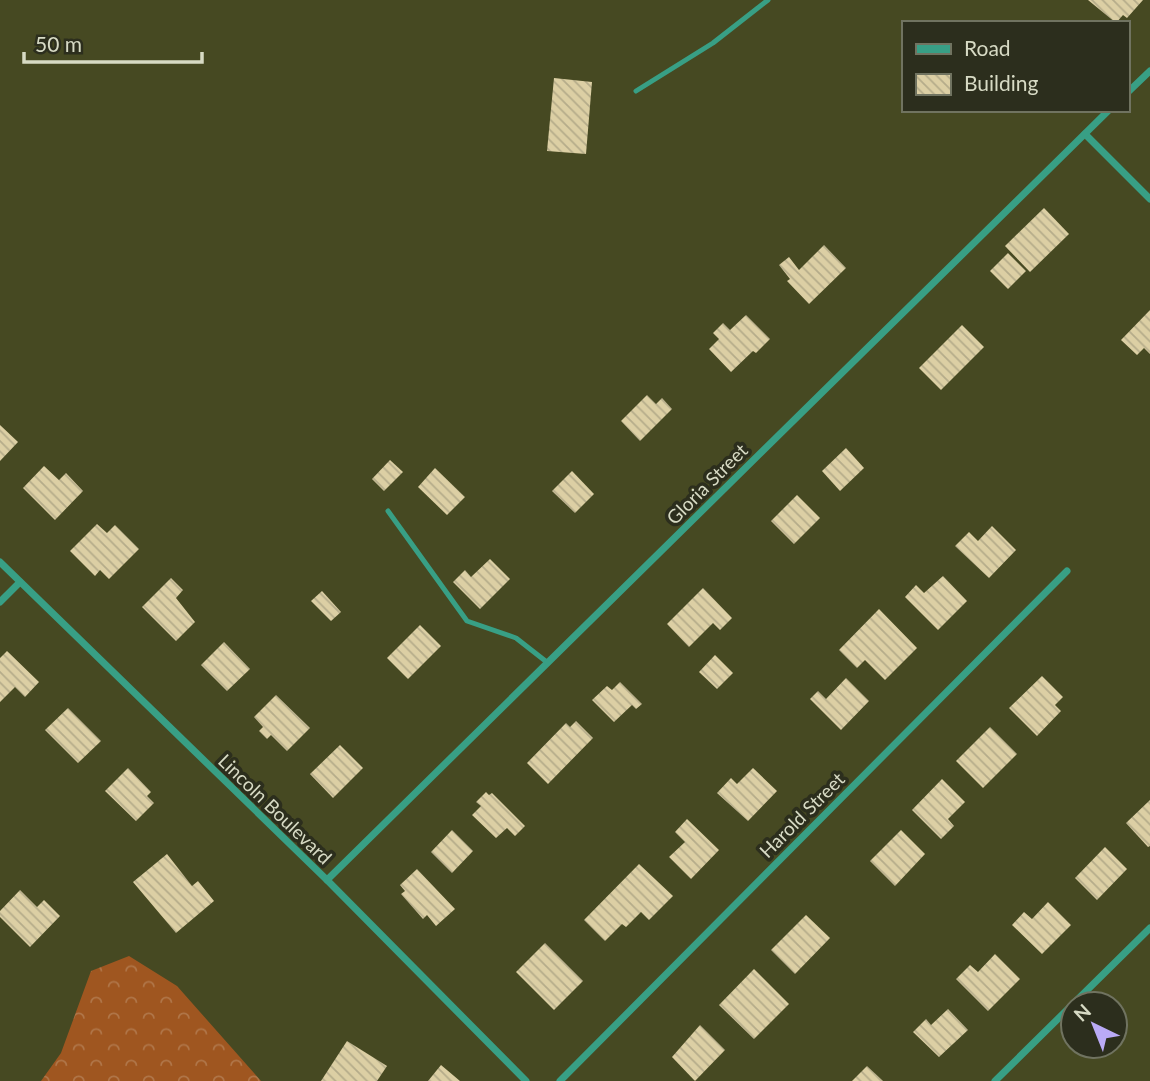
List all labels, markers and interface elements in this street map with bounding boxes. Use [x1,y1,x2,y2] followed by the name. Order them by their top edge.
[24,21,203,65] scale bar
[902,21,1129,112] legend
[35,31,82,56] text: 50 m
[964,35,1011,60] text: Road
[964,70,1039,95] text: Building
[661,438,752,529] street label: Gloria Street
[214,749,337,869] street label: Lincoln Boulevard
[754,767,849,862] street label: Harold Street
[1059,990,1129,1060] north arrow
[1069,999,1095,1026] text: N

